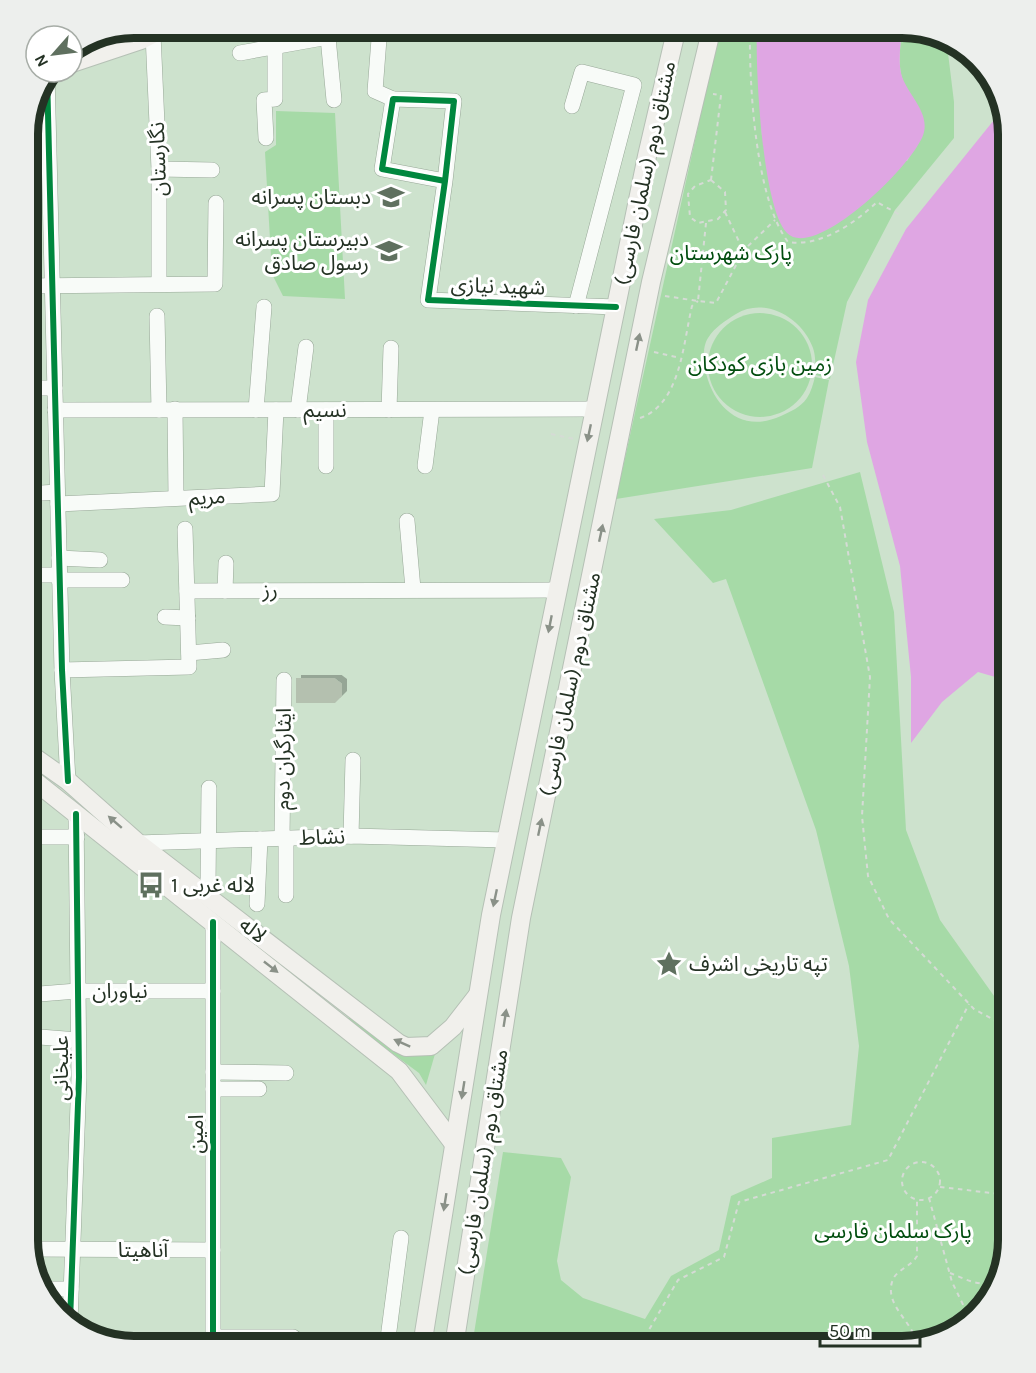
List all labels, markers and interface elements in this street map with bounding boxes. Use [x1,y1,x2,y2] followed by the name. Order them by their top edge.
[24,24,84,84] north arrow
[30,51,52,70] text: N
[610,59,684,288] street label: مشتاق دوم (سلمان فارسی)
[145,121,171,197] street label: نگارستان
[376,182,406,212] school or university icon: دبستان پسرانه
[251,185,371,210] place label: دبستان پسرانه
[235,227,369,275] place label: دبیرستان پسرانه رسول صادق
[374,236,404,266] school or university icon: دبیرستان پسرانه رسول صادق
[670,241,792,266] park label: پارک شهرستان
[450,272,546,300] street label: شهید نیازی
[634,332,643,351] one-way arrow
[688,352,832,376] park label: زمین بازی کودکان
[303,398,347,425] street label: نسیم
[584,424,594,443] one-way arrow
[188,484,226,513] street label: مریم
[597,524,607,542] one-way arrow
[535,570,609,799] street label: مشتاق دوم (سلمان فارسی)
[261,578,278,602] street label: رز
[545,615,554,634] one-way arrow
[270,708,300,811] street label: ایثارگران دوم
[108,816,123,829] one-way arrow
[536,817,545,836] one-way arrow
[299,824,345,850] street label: نشاط
[136,870,166,900] bus stop icon: لاله غربی 1
[171,873,255,897] place label: لاله غربی 1
[489,888,499,907] one-way arrow
[235,912,271,948] street label: لاله
[654,949,684,979] place icon: تپه تاریخی اشرف
[689,952,828,977] place label: تپه تاریخی اشرف
[263,961,278,973] one-way arrow
[92,979,148,1003] street label: نیاوران
[501,1009,510,1028] one-way arrow
[49,1035,73,1101] street label: علیخانی
[392,1038,410,1048] one-way arrow
[453,1047,517,1277] street label: مشتاق دوم (سلمان فارسی)
[458,1081,467,1100] one-way arrow
[184,1114,208,1154] street label: امین
[440,1193,449,1212] one-way arrow
[814,1219,972,1244] park label: پارک سلمان فارسی
[118,1238,169,1262] street label: آناهیتا
[820,1310,920,1348] scale bar
[829,1320,871,1342] text: 50 m

